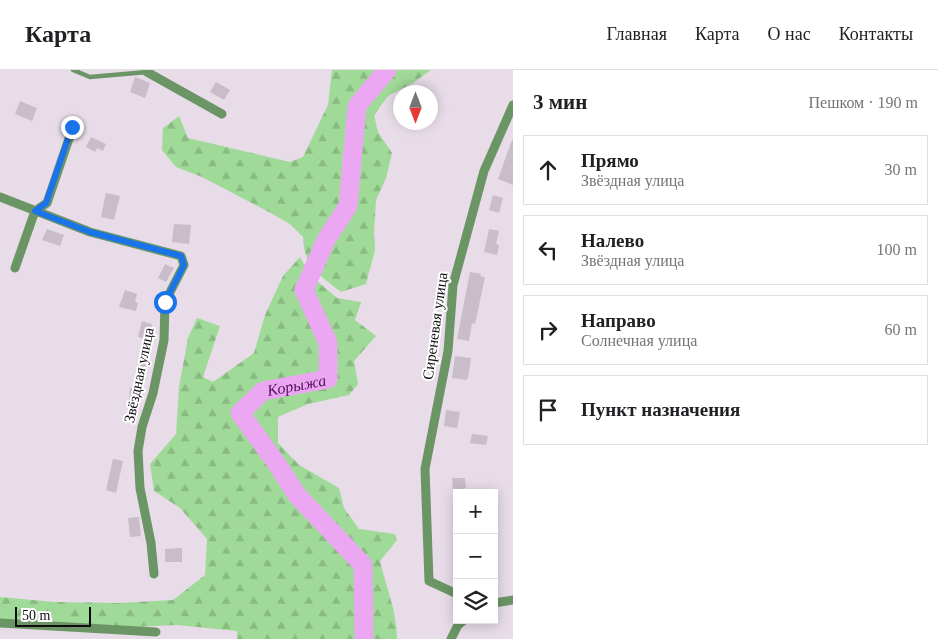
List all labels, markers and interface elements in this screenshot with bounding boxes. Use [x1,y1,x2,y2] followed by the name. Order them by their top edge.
[25,21,91,47] text: Карта
[607,24,667,44] text: Главная
[695,24,740,44] text: Карта
[768,24,811,44] text: О нас
[839,24,913,44] text: Контакты
[393,85,438,130] north arrow
[533,90,587,114] text: 3 мин
[808,94,918,111] text: Пешком · 190 m
[61,116,84,139] route end
[581,150,639,171] text: Прямо
[534,156,562,184] icon: ahead
[885,161,917,178] text: 30 m
[581,172,684,189] text: Звёздная улица
[581,230,644,251] text: Налево
[534,236,562,264] icon: left
[877,241,917,258] text: 100 m
[581,252,684,269] text: Звёздная улица
[420,271,450,381] street label: Сиреневая улица
[154,291,177,314] route start
[581,310,656,331] text: Направо
[534,316,562,344] icon: right
[885,321,917,338] text: 60 m
[121,326,157,424] street label: Звёздная улица
[581,332,697,349] text: Солнечная улица
[265,372,327,399] water label: Корыжа
[534,396,562,424] icon: arrive
[581,399,740,420] text: Пункт назначения
[453,489,498,624] map controls
[453,489,498,534] button: +
[453,534,498,579] button: −
[453,579,498,624] button: layers
[15,604,91,627] scale bar
[22,608,50,623] text: 50 m

